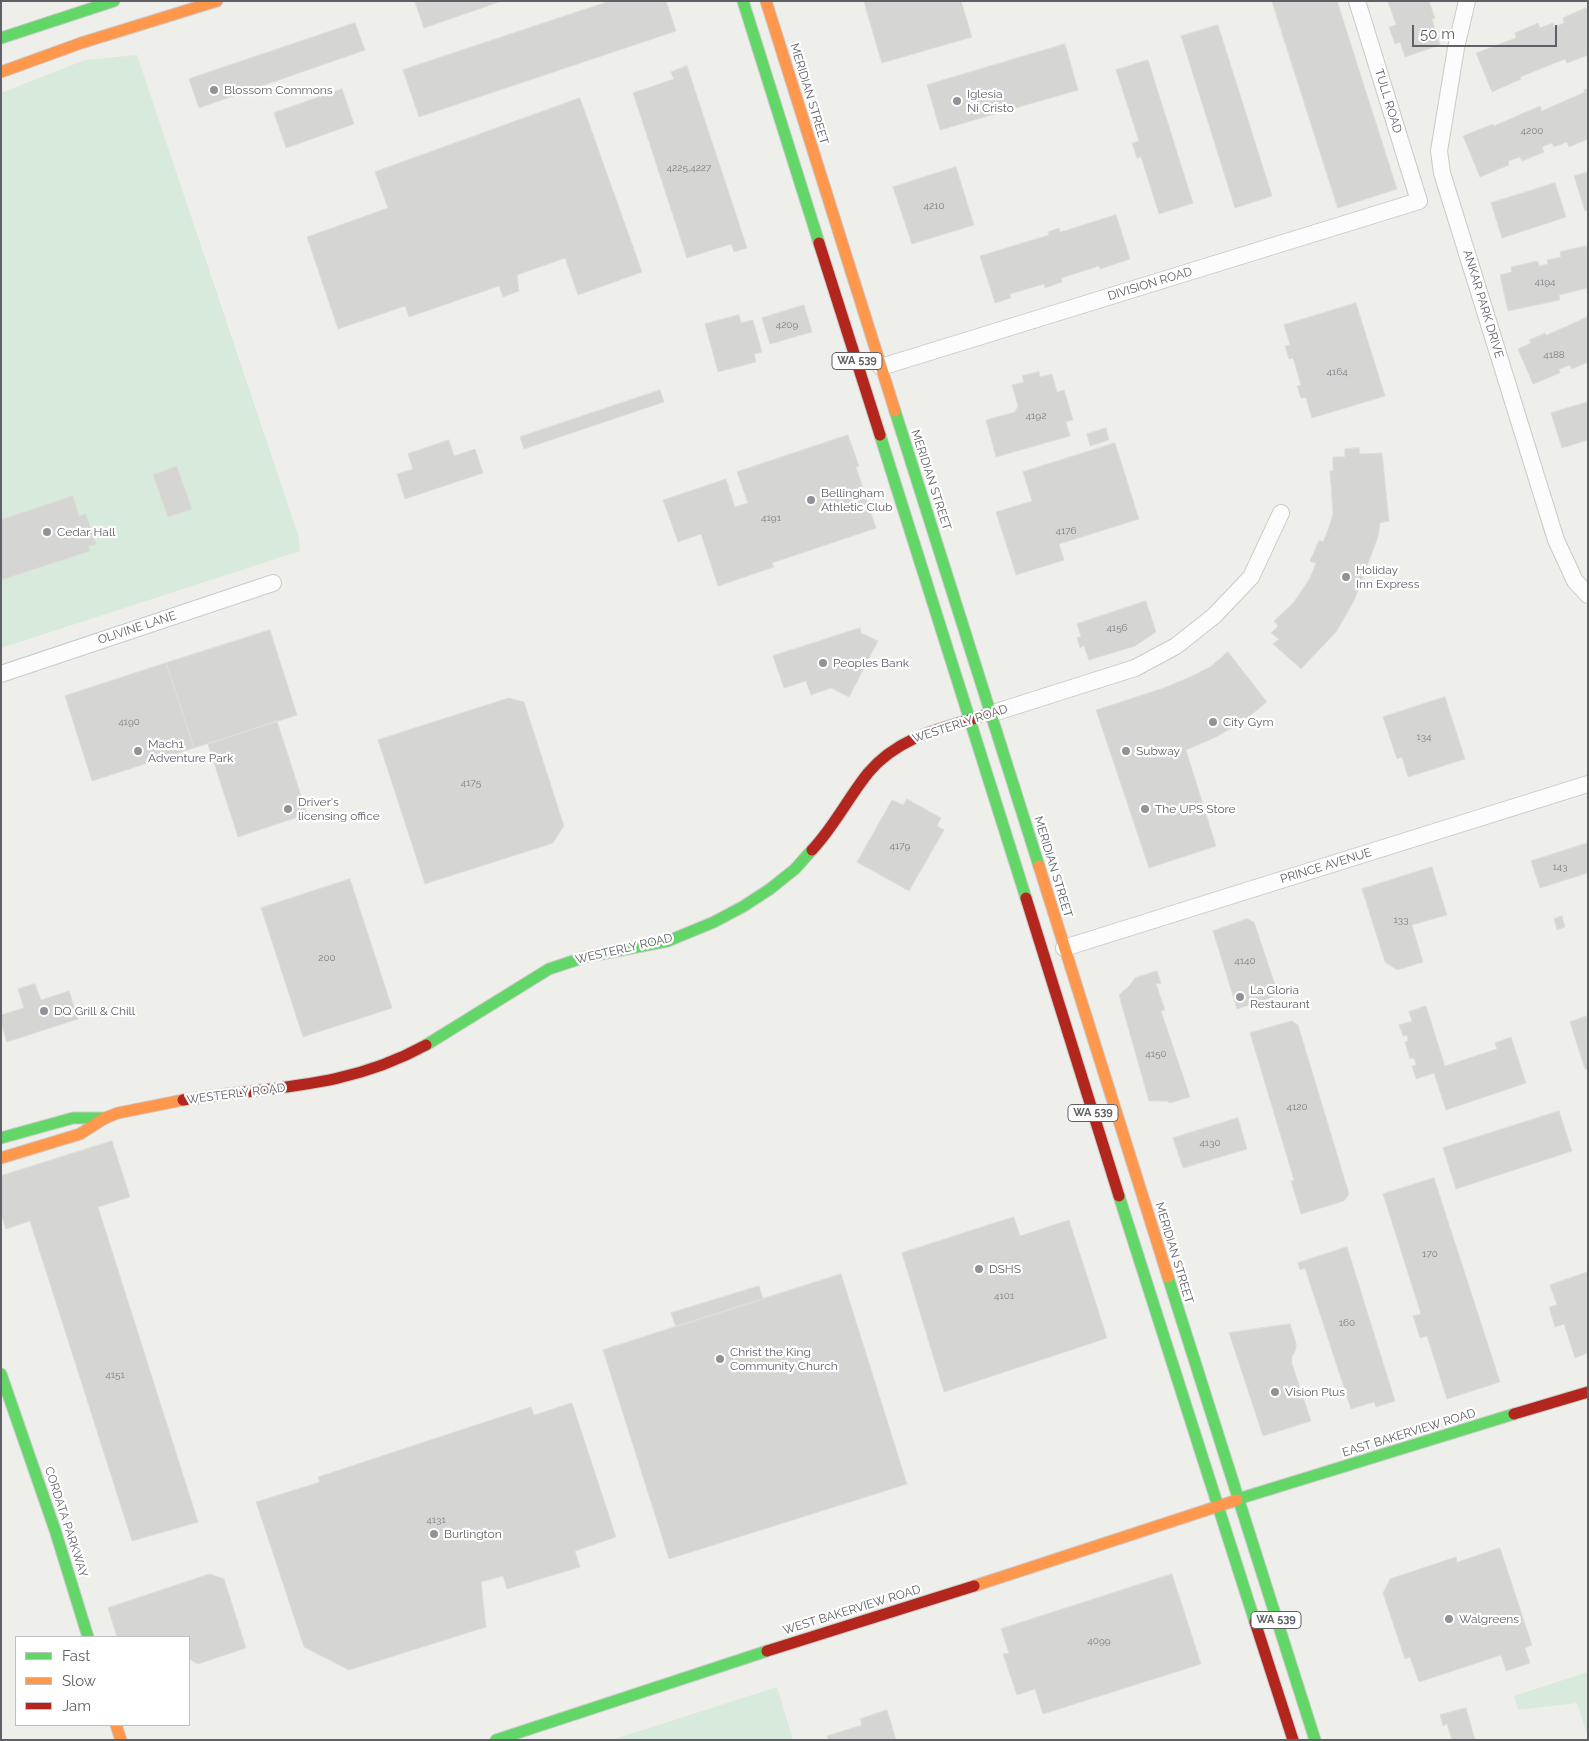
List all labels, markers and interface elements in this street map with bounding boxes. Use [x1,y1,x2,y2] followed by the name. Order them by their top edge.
[1414,15,1559,47] scale bar
[1420,25,1455,43] text: 50 m
[787,42,831,146] street label: MERIDIAN STREET
[1371,67,1405,135] street label: TULL ROAD
[224,83,333,97] place label: Blossom Commons
[208,84,220,96] marker: Blossom Commons
[967,87,1014,115] place label: Iglesia Ni Cristo
[951,95,963,107] marker: Iglesia Ni Cristo
[1521,125,1543,137] house number: 4200
[667,162,711,174] house number: 4225,4227
[923,200,945,212] house number: 4210
[1460,248,1506,360] street label: ANKAR PARK DRIVE
[1106,264,1194,304] street label: DIVISION ROAD
[1534,276,1556,288] house number: 4194
[776,319,798,331] house number: 4209
[1543,349,1565,361] house number: 4188
[832,352,882,370] road number: WA 539
[1326,366,1348,378] house number: 4164
[1026,410,1046,422] house number: 4192
[908,428,954,532] street label: MERIDIAN STREET
[821,486,892,514] place label: Bellingham Athletic Club
[805,494,817,506] marker: Bellingham Athletic Club
[761,512,781,524] house number: 4191
[57,525,115,539] place label: Cedar Hall
[1055,525,1077,537] house number: 4176
[41,526,53,538] marker: Cedar Hall
[1356,563,1419,591] place label: Holiday Inn Express
[1340,571,1352,583] marker: Holiday Inn Express
[96,609,178,647] street label: OLIVINE LANE
[1106,622,1128,634] house number: 4156
[833,656,909,670] place label: Peoples Bank
[817,657,829,669] marker: Peoples Bank
[911,702,1009,746] street label: WESTERLY ROAD
[1223,715,1273,729] place label: City Gym
[118,716,140,728] house number: 4190
[1207,716,1219,728] marker: City Gym
[1416,731,1432,743] house number: 134
[148,737,233,765] place label: Mach1 Adventure Park
[1136,744,1180,758] place label: Subway
[132,745,144,757] marker: Mach1 Adventure Park
[1120,745,1132,757] marker: Subway
[461,777,481,789] house number: 4175
[298,795,380,823] place label: Driver's licensing office
[1155,802,1236,816] place label: The UPS Store
[282,803,294,815] marker: Driver's licensing office
[1139,803,1151,815] marker: The UPS Store
[1031,815,1075,919] street label: MERIDIAN STREET
[890,840,910,852] house number: 4179
[1279,845,1373,887] street label: PRINCE AVENUE
[1552,861,1568,873] house number: 143
[1394,914,1408,926] house number: 133
[574,931,674,967] street label: WESTERLY ROAD
[318,952,336,964] house number: 200
[1234,955,1256,967] house number: 4140
[1250,983,1310,1011] place label: La Gloria Restaurant
[1234,991,1246,1003] marker: La Gloria Restaurant
[54,1004,135,1018] place label: DQ Grill & Chill
[38,1005,50,1017] marker: DQ Grill & Chill
[1145,1048,1167,1060] house number: 4150
[186,1081,286,1107] street label: WESTERLY ROAD
[1286,1101,1308,1113] house number: 4120
[1068,1104,1118,1122] road number: WA 539
[1199,1137,1221,1149] house number: 4130
[1152,1201,1196,1305] street label: MERIDIAN STREET
[1422,1248,1438,1260] house number: 170
[989,1262,1021,1276] place label: DSHS
[973,1263,985,1275] marker: DSHS
[994,1290,1014,1302] house number: 4101
[1339,1317,1355,1329] house number: 160
[730,1345,838,1373] place label: Christ the King Community Church
[714,1353,726,1365] marker: Christ the King Community Church
[105,1369,125,1381] house number: 4151
[1285,1385,1345,1399] place label: Vision Plus
[1269,1386,1281,1398] marker: Vision Plus
[1341,1406,1477,1460] street label: EAST BAKERVIEW ROAD
[41,1465,91,1579] street label: CORDATA PARKWAY
[426,1514,446,1526] house number: 4131
[444,1527,502,1541] place label: Burlington
[428,1528,440,1540] marker: Burlington
[781,1582,923,1638] street label: WEST BAKERVIEW ROAD
[1251,1612,1301,1628] road number: WA 539
[1459,1612,1519,1626] place label: Walgreens
[1443,1613,1455,1625] marker: Walgreens
[1087,1635,1111,1647] house number: 4099
[15,1636,190,1726] legend
[62,1647,90,1665] text: Fast
[62,1672,96,1690] text: Slow
[62,1697,91,1715] text: Jam

